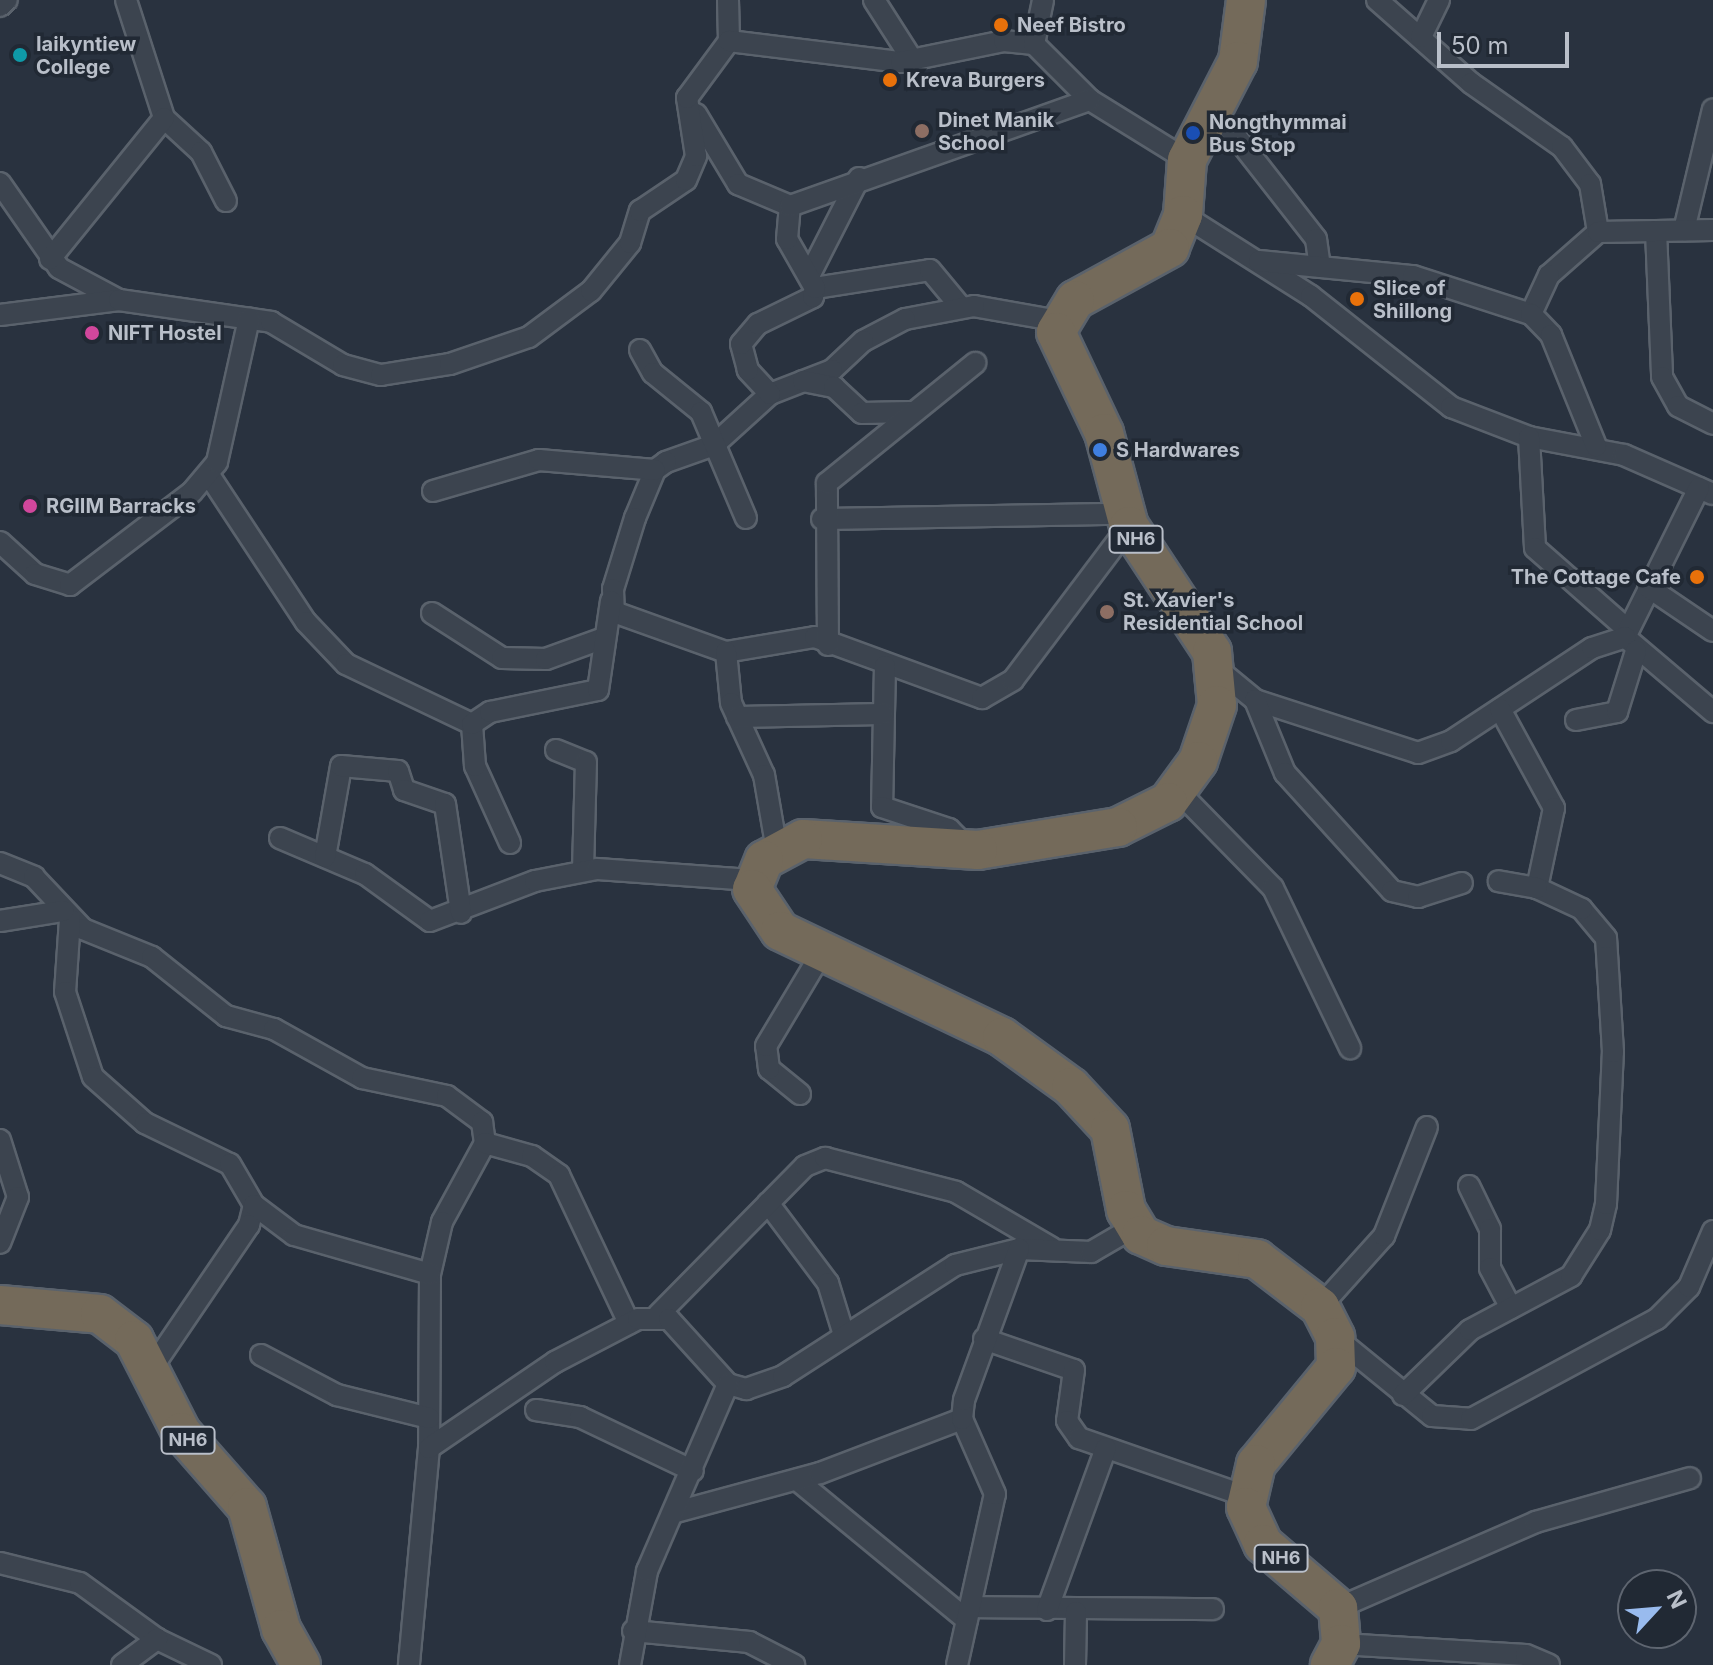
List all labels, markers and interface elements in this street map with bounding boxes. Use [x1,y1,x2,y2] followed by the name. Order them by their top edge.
[1017,13,1126,37] place label: Neef Bistro
[992,16,1010,34] marker: Neef Bistro
[1441,16,1573,66] scale bar
[1451,31,1509,60] text: 50 m
[36,32,136,79] place label: Iaikyntiew College
[11,46,29,64] marker: Iaikyntiew College
[906,68,1045,92] place label: Kreva Burgers
[881,71,899,89] marker: Kreva Burgers
[938,108,1054,155] place label: Dinet Manik School
[1209,110,1347,157] place label: Nongthymmai Bus Stop
[913,122,931,140] marker: Dinet Manik School
[1184,124,1202,142] marker: Nongthymmai Bus Stop
[1373,276,1452,323] place label: Slice of Shillong
[1348,290,1366,308] marker: Slice of Shillong
[108,321,222,345] place label: NIFT Hostel
[83,324,101,342] marker: NIFT Hostel
[1116,438,1240,462] place label: S Hardwares
[1091,441,1109,459] marker: S Hardwares
[46,494,196,518] place label: RGIIM Barracks
[21,497,39,515] marker: RGIIM Barracks
[1108,525,1164,553] road number: NH6
[1511,565,1681,589] place label: The Cottage Cafe
[1688,568,1706,586] marker: The Cottage Cafe
[1123,588,1303,635] place label: St. Xavier's Residential School
[1098,603,1116,621] marker: St. Xavier's Residential School
[160,1426,216,1454] road number: NH6
[1253,1544,1309,1572] road number: NH6
[1617,1569,1697,1649] north arrow
[1661,1586,1692,1613] text: N

